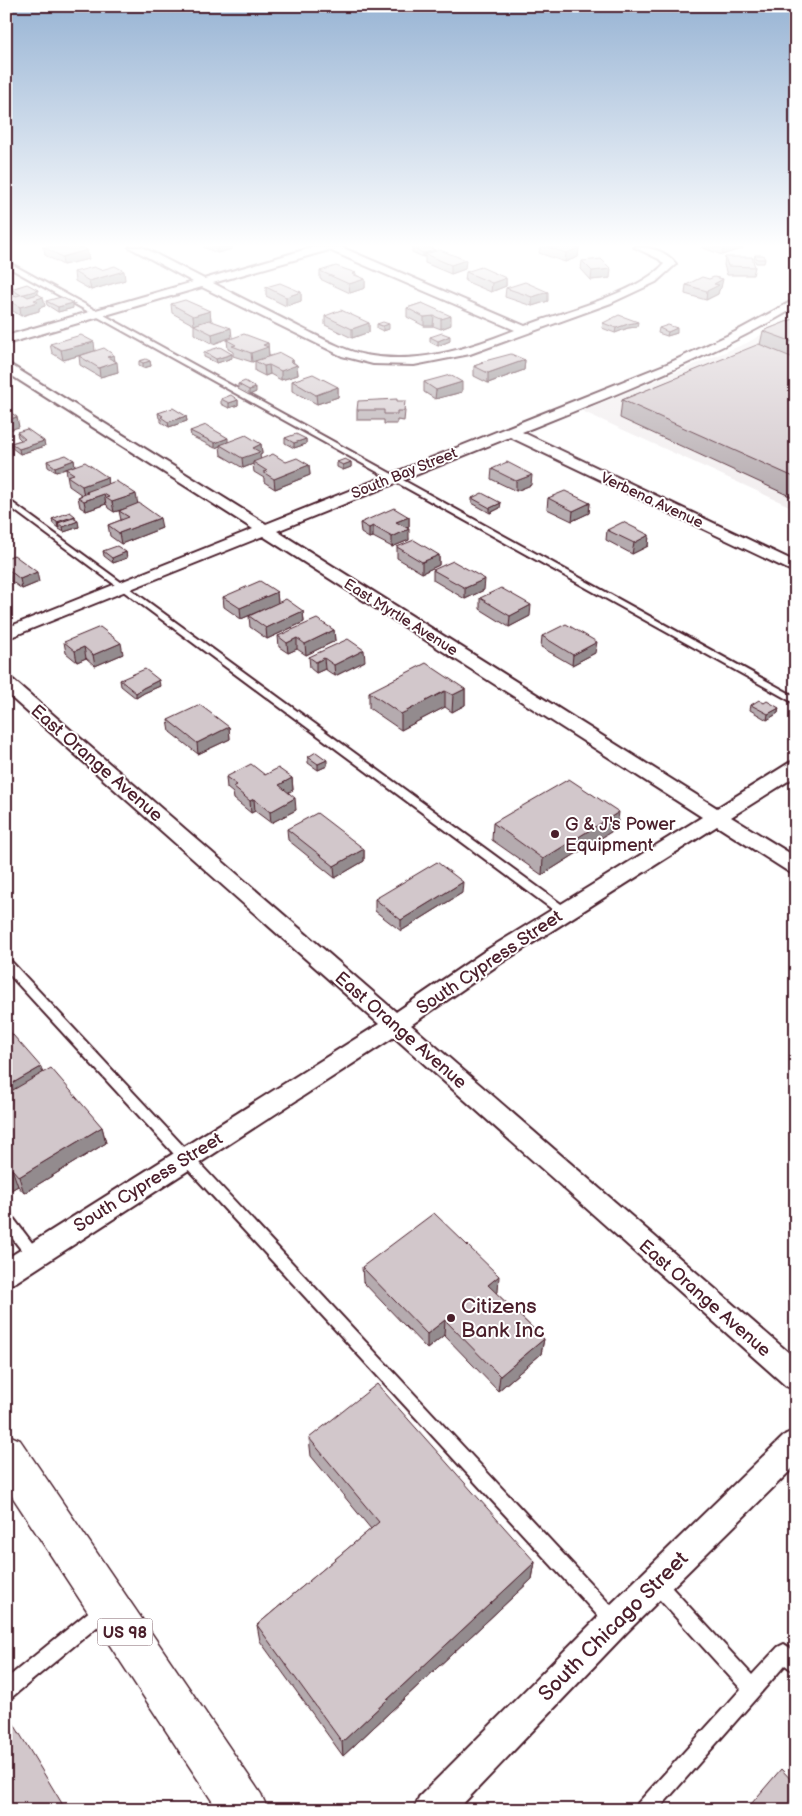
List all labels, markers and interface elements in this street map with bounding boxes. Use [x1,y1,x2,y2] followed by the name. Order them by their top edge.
[349,443,460,503] street label: South Bay Street
[597,468,706,533] street label: Verbena Avenue
[340,575,461,660] street label: East Myrtle Avenue
[26,700,167,827] street label: East Orange Avenue
[565,814,676,856] place label: G & J's Power Equipment
[549,828,561,840] marker: G & J's Power Equipment
[412,906,567,1019] street label: South Cypress Street
[330,967,471,1094] street label: East Orange Avenue
[70,1128,227,1237] street label: South Cypress Street
[634,1235,775,1362] street label: East Orange Avenue
[461,1294,545,1343] place label: Citizens Bank Inc
[445,1312,457,1324] marker: Citizens Bank Inc
[533,1546,694,1706] street label: South Chicago Street
[98,1618,152,1645] road number: US 98

